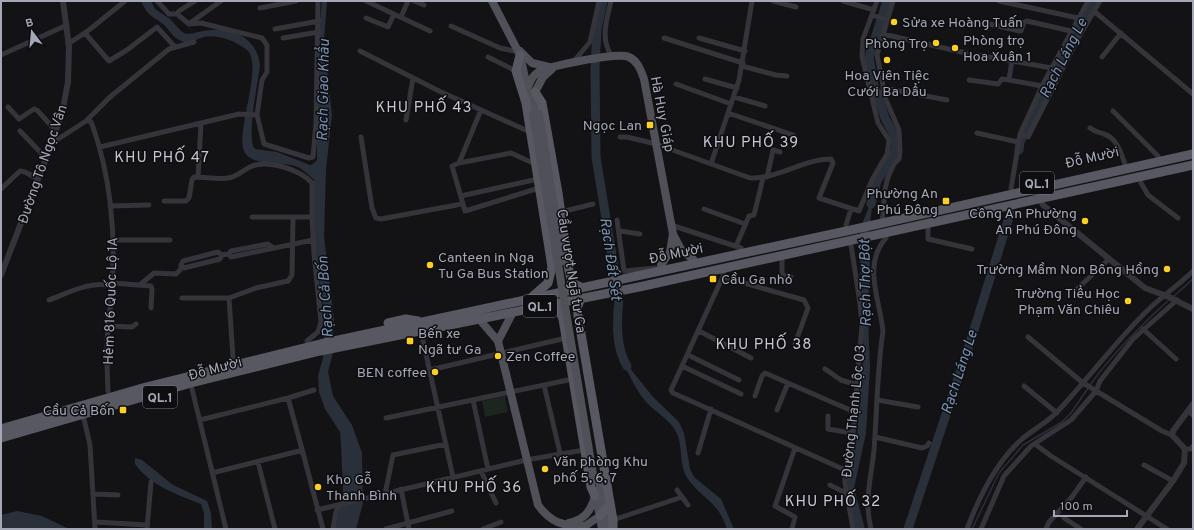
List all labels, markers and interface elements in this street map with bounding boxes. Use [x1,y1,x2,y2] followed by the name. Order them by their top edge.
[12,12,52,52] north arrow
[902,15,1023,32] place label: Sửa xe Hoàng Tuấn
[1036,15,1093,102] water label: Rạch Láng Le
[24,16,35,31] text: B
[889,17,899,27] marker: Sửa xe Hoàng Tuấn
[963,33,1032,66] place label: Phòng trọ Hoa Xuân 1
[865,36,928,53] place label: Phòng Trọ
[312,38,335,141] water label: Rạch Giao Khẩu
[931,38,941,48] marker: Phòng Trọ
[950,43,960,53] marker: Phòng trọ Hoa Xuân 1
[882,55,892,65] marker: Hoa Viên Tiệc Cưới Ba Dẩu
[844,68,930,101] place label: Hoa Viên Tiệc Cưới Ba Dẩu
[646,75,677,154] street label: Hà Huy Giáp
[375,95,473,118] district label: KHU PHỐ 43
[15,103,72,226] street label: Đường Tô Ngọc Vân
[583,118,642,135] place label: Ngọc Lan
[645,120,655,130] marker: Ngọc Lan
[703,130,799,153] district label: KHU PHỐ 39
[1064,143,1121,173] street label: Đỗ Mười
[114,145,210,168] district label: KHU PHỐ 47
[1020,172,1054,194] road number: QL.1
[866,186,938,219] place label: Phường An Phú Đông
[941,196,951,206] marker: Phường An Phú Đông
[969,206,1077,239] place label: Công An Phường An Phú Đông
[552,208,589,335] street label: Cầu vượt Ngã tư Ga
[594,216,626,303] water label: Rạch Đất Sét
[1080,216,1090,226] marker: Công An Phường An Phú Đông
[101,237,122,365] street label: Hẻm 816 Quốc Lộ 1A
[856,238,877,327] water label: Rạch Thợ Bột
[648,239,705,268] street label: Đỗ Mười
[438,250,549,283] place label: Canteen in Nga Tu Ga Bus Station
[313,255,339,338] water label: Rạch Cả Bốn
[425,260,435,270] marker: Canteen in Nga Tu Ga Bus Station
[976,262,1159,279] place label: Trường Mầm Non Bông Hồng
[1162,264,1172,274] marker: Trường Mầm Non Bông Hồng
[721,272,793,289] place label: Cầu Ga nhỏ
[708,274,718,284] marker: Cầu Ga nhỏ
[1015,285,1120,319] place label: Trường Tiểu Học Phạm Văn Chiêu
[523,295,557,317] road number: QL.1
[1123,296,1133,306] marker: Trường Tiểu Học Phạm Văn Chiêu
[418,326,481,359] place label: Bến xe Ngã tư Ga
[938,328,983,417] water label: Rạch Láng Le
[716,332,812,355] district label: KHU PHỐ 38
[405,336,415,346] marker: Bến xe Ngã tư Ga
[839,344,870,478] street label: Đường Thạnh Lộc 03
[506,349,575,366] place label: Zen Coffee
[493,351,503,361] marker: Zen Coffee
[187,353,244,385] street label: Đỗ Mười
[357,365,427,382] place label: BEN coffee
[430,367,440,377] marker: BEN coffee
[143,386,177,408] road number: QL.1
[43,403,115,420] place label: Cầu Cả Bốn
[118,405,128,415] marker: Cầu Cả Bốn
[553,454,648,487] place label: Văn phòng Khu phố 5, 6, 7
[540,464,550,474] marker: Văn phòng Khu phố 5, 6, 7
[326,471,397,505] place label: Kho Gỗ Thanh Bình
[426,475,522,498] district label: KHU PHỐ 36
[313,482,323,492] marker: Kho Gỗ Thanh Bình
[785,489,881,512] district label: KHU PHỐ 32
[1054,492,1127,518] scale bar
[1060,499,1093,515] text: 100 m

